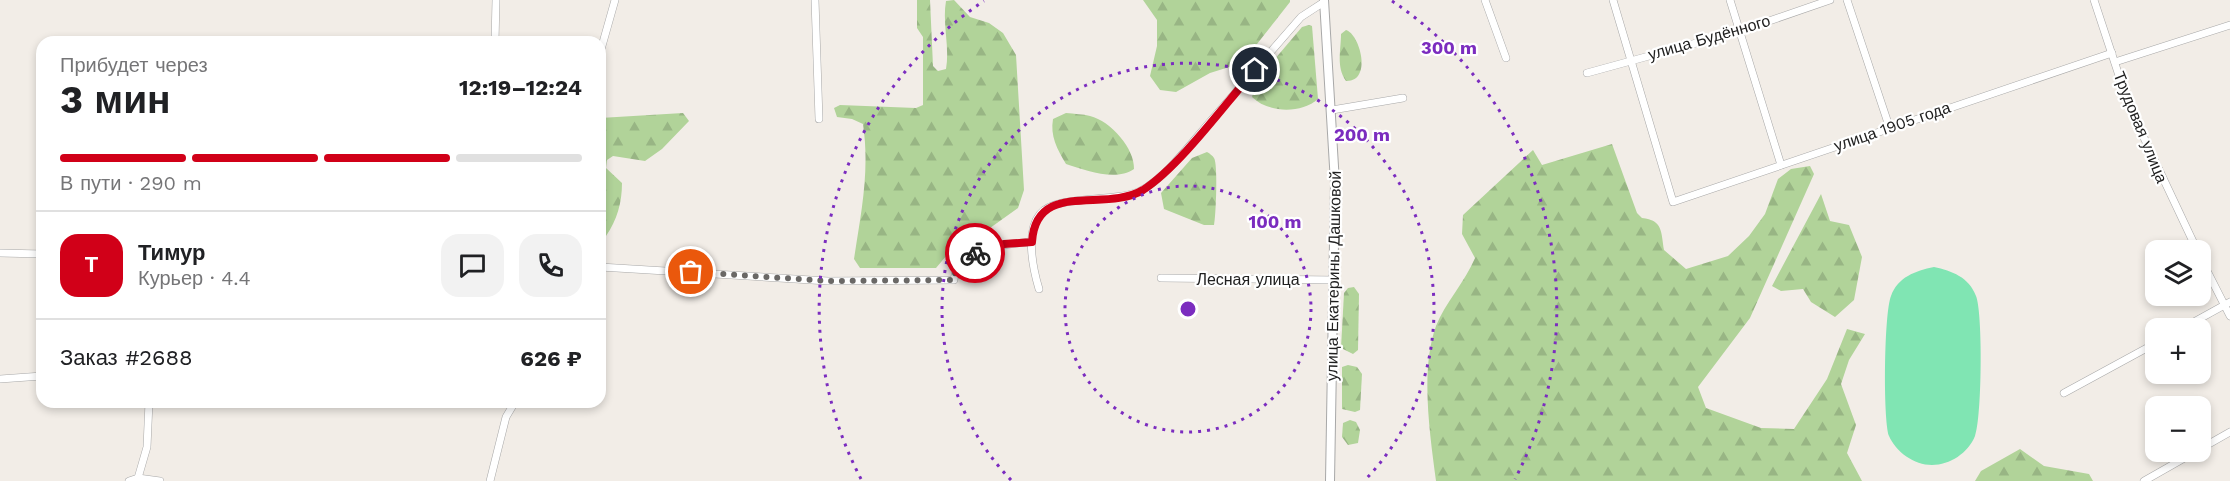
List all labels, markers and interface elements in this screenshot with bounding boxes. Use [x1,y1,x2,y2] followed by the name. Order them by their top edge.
[1646,11,1773,64] street label: улица Будённого
[1421,37,1477,58] text: 300 m
[1229,44,1280,95] pin
[60,53,208,77] text: Прибудет через
[1238,53,1271,86] icon: home
[2110,69,2172,186] street label: Трудовая улица
[459,75,582,100] text: 12:19–12:24
[60,77,171,122] text: 3 мин
[1831,98,1953,155] street label: улица 1905 года
[1334,124,1390,145] text: 200 m
[60,171,202,195] text: В пути · 290 m
[1322,171,1345,381] street label: улица Екатерины Дашковой
[1248,211,1302,232] text: 100 m
[945,223,1005,283] courier
[441,234,504,297] button: chat
[519,234,582,297] button: phone
[959,237,992,270] icon: bike
[138,240,206,265] text: Тимур
[2145,240,2211,462] map controls
[2145,240,2211,306] button: layers
[665,246,716,297] pin
[85,252,98,277] text: Т
[674,255,707,288] icon: bag
[138,266,251,290] text: Курьер · 4.4
[1196,270,1300,289] street label: Лесная улица
[1178,299,1198,319] centre of rings
[2145,318,2211,384] button: +
[60,345,193,370] text: Заказ #2688
[520,346,582,371] text: 626 ₽
[2145,396,2211,462] button: −

